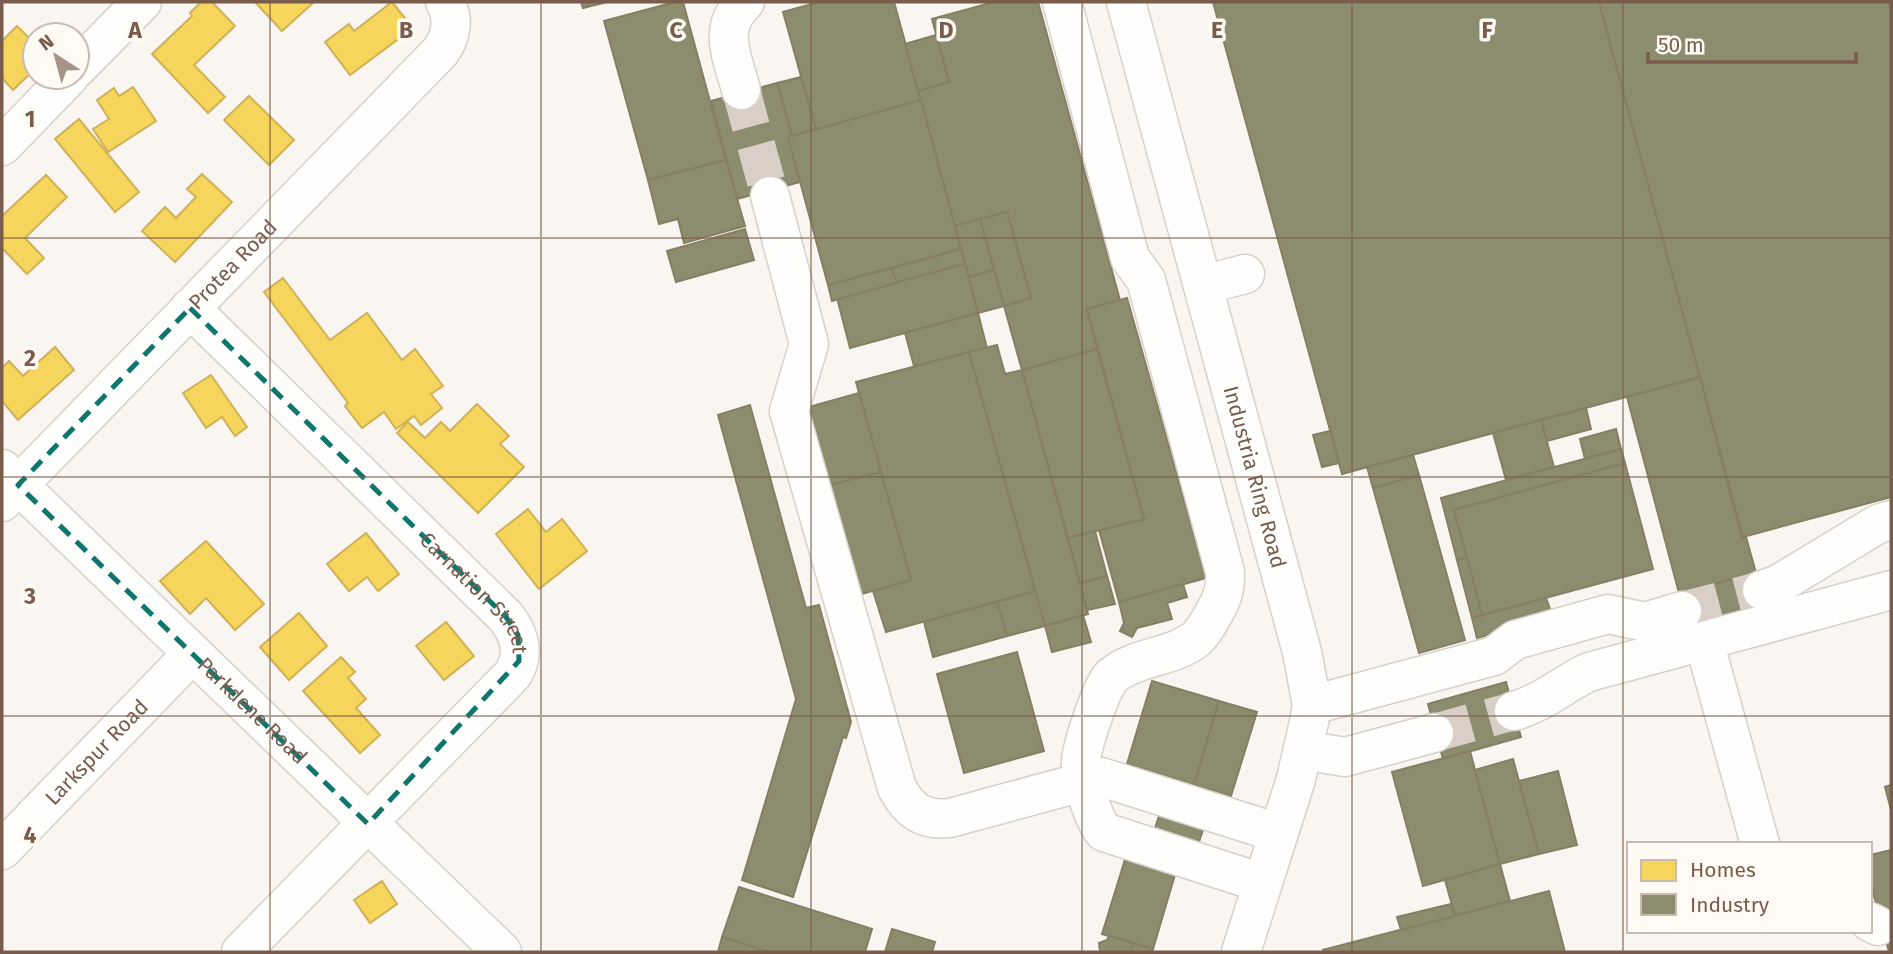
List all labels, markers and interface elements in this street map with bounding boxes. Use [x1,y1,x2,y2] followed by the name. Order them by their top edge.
[127,16,142,44] text: A
[399,16,413,44] text: B
[669,16,683,44] text: C
[939,16,954,44] text: D
[1211,16,1223,44] text: E
[1481,16,1493,44] text: F
[21,21,91,91] north arrow
[1648,21,1856,65] scale bar
[34,30,58,56] text: N
[1658,32,1704,58] text: 50 m
[25,105,35,133] text: 1
[183,214,282,315] street label: Protea Road
[24,344,36,372] text: 2
[1218,383,1292,571] street label: Industria Ring Road
[414,527,533,654] street label: Carnation Street
[23,582,36,610] text: 3
[192,652,313,770] street label: Parkdene Road
[40,694,154,811] street label: Larkspur Road
[24,821,37,849] text: 4
[1627,842,1872,933] legend
[1690,857,1756,883] text: Homes
[1690,892,1770,918] text: Industry

